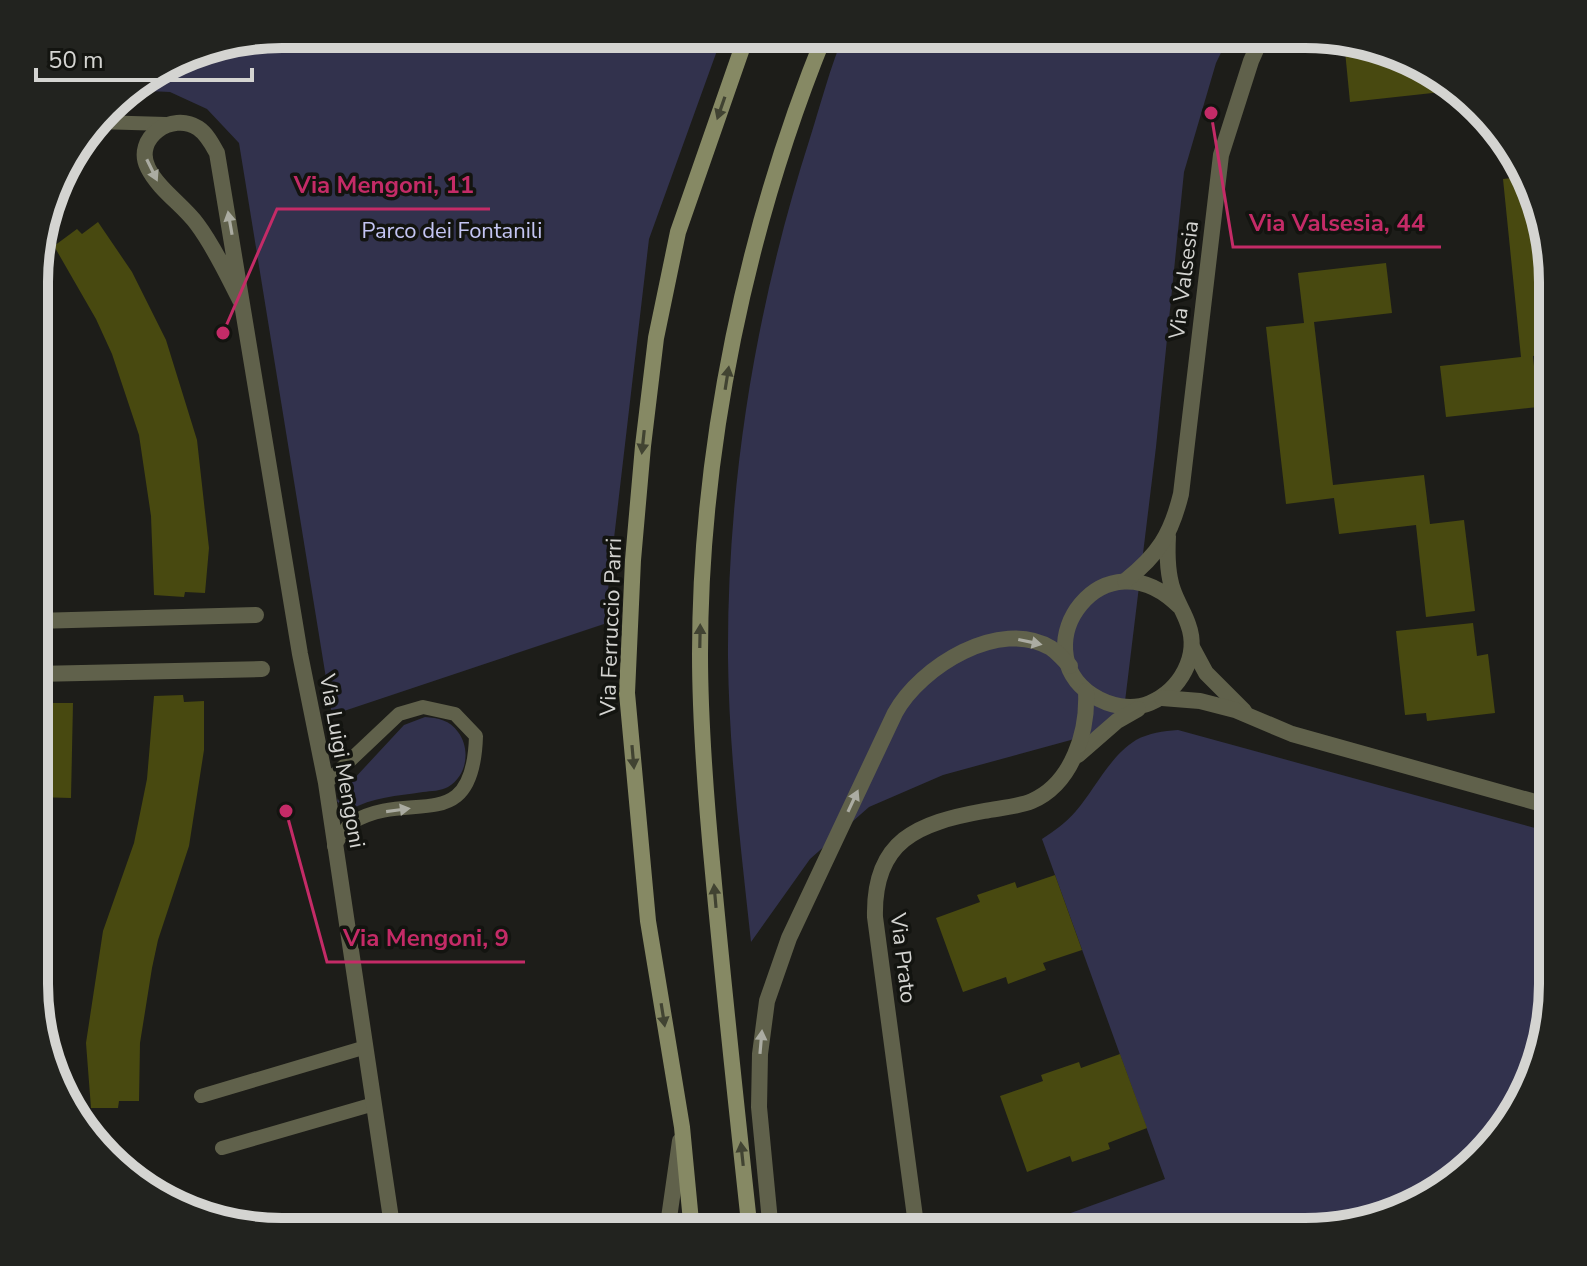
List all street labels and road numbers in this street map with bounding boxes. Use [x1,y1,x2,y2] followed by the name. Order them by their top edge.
[1162,219,1206,342] street label: Via Valsesia
[593,537,629,718] street label: Via Ferruccio Parri
[312,671,372,850] street label: Via Luigi Mengoni
[882,910,923,1005] street label: Via Prato

